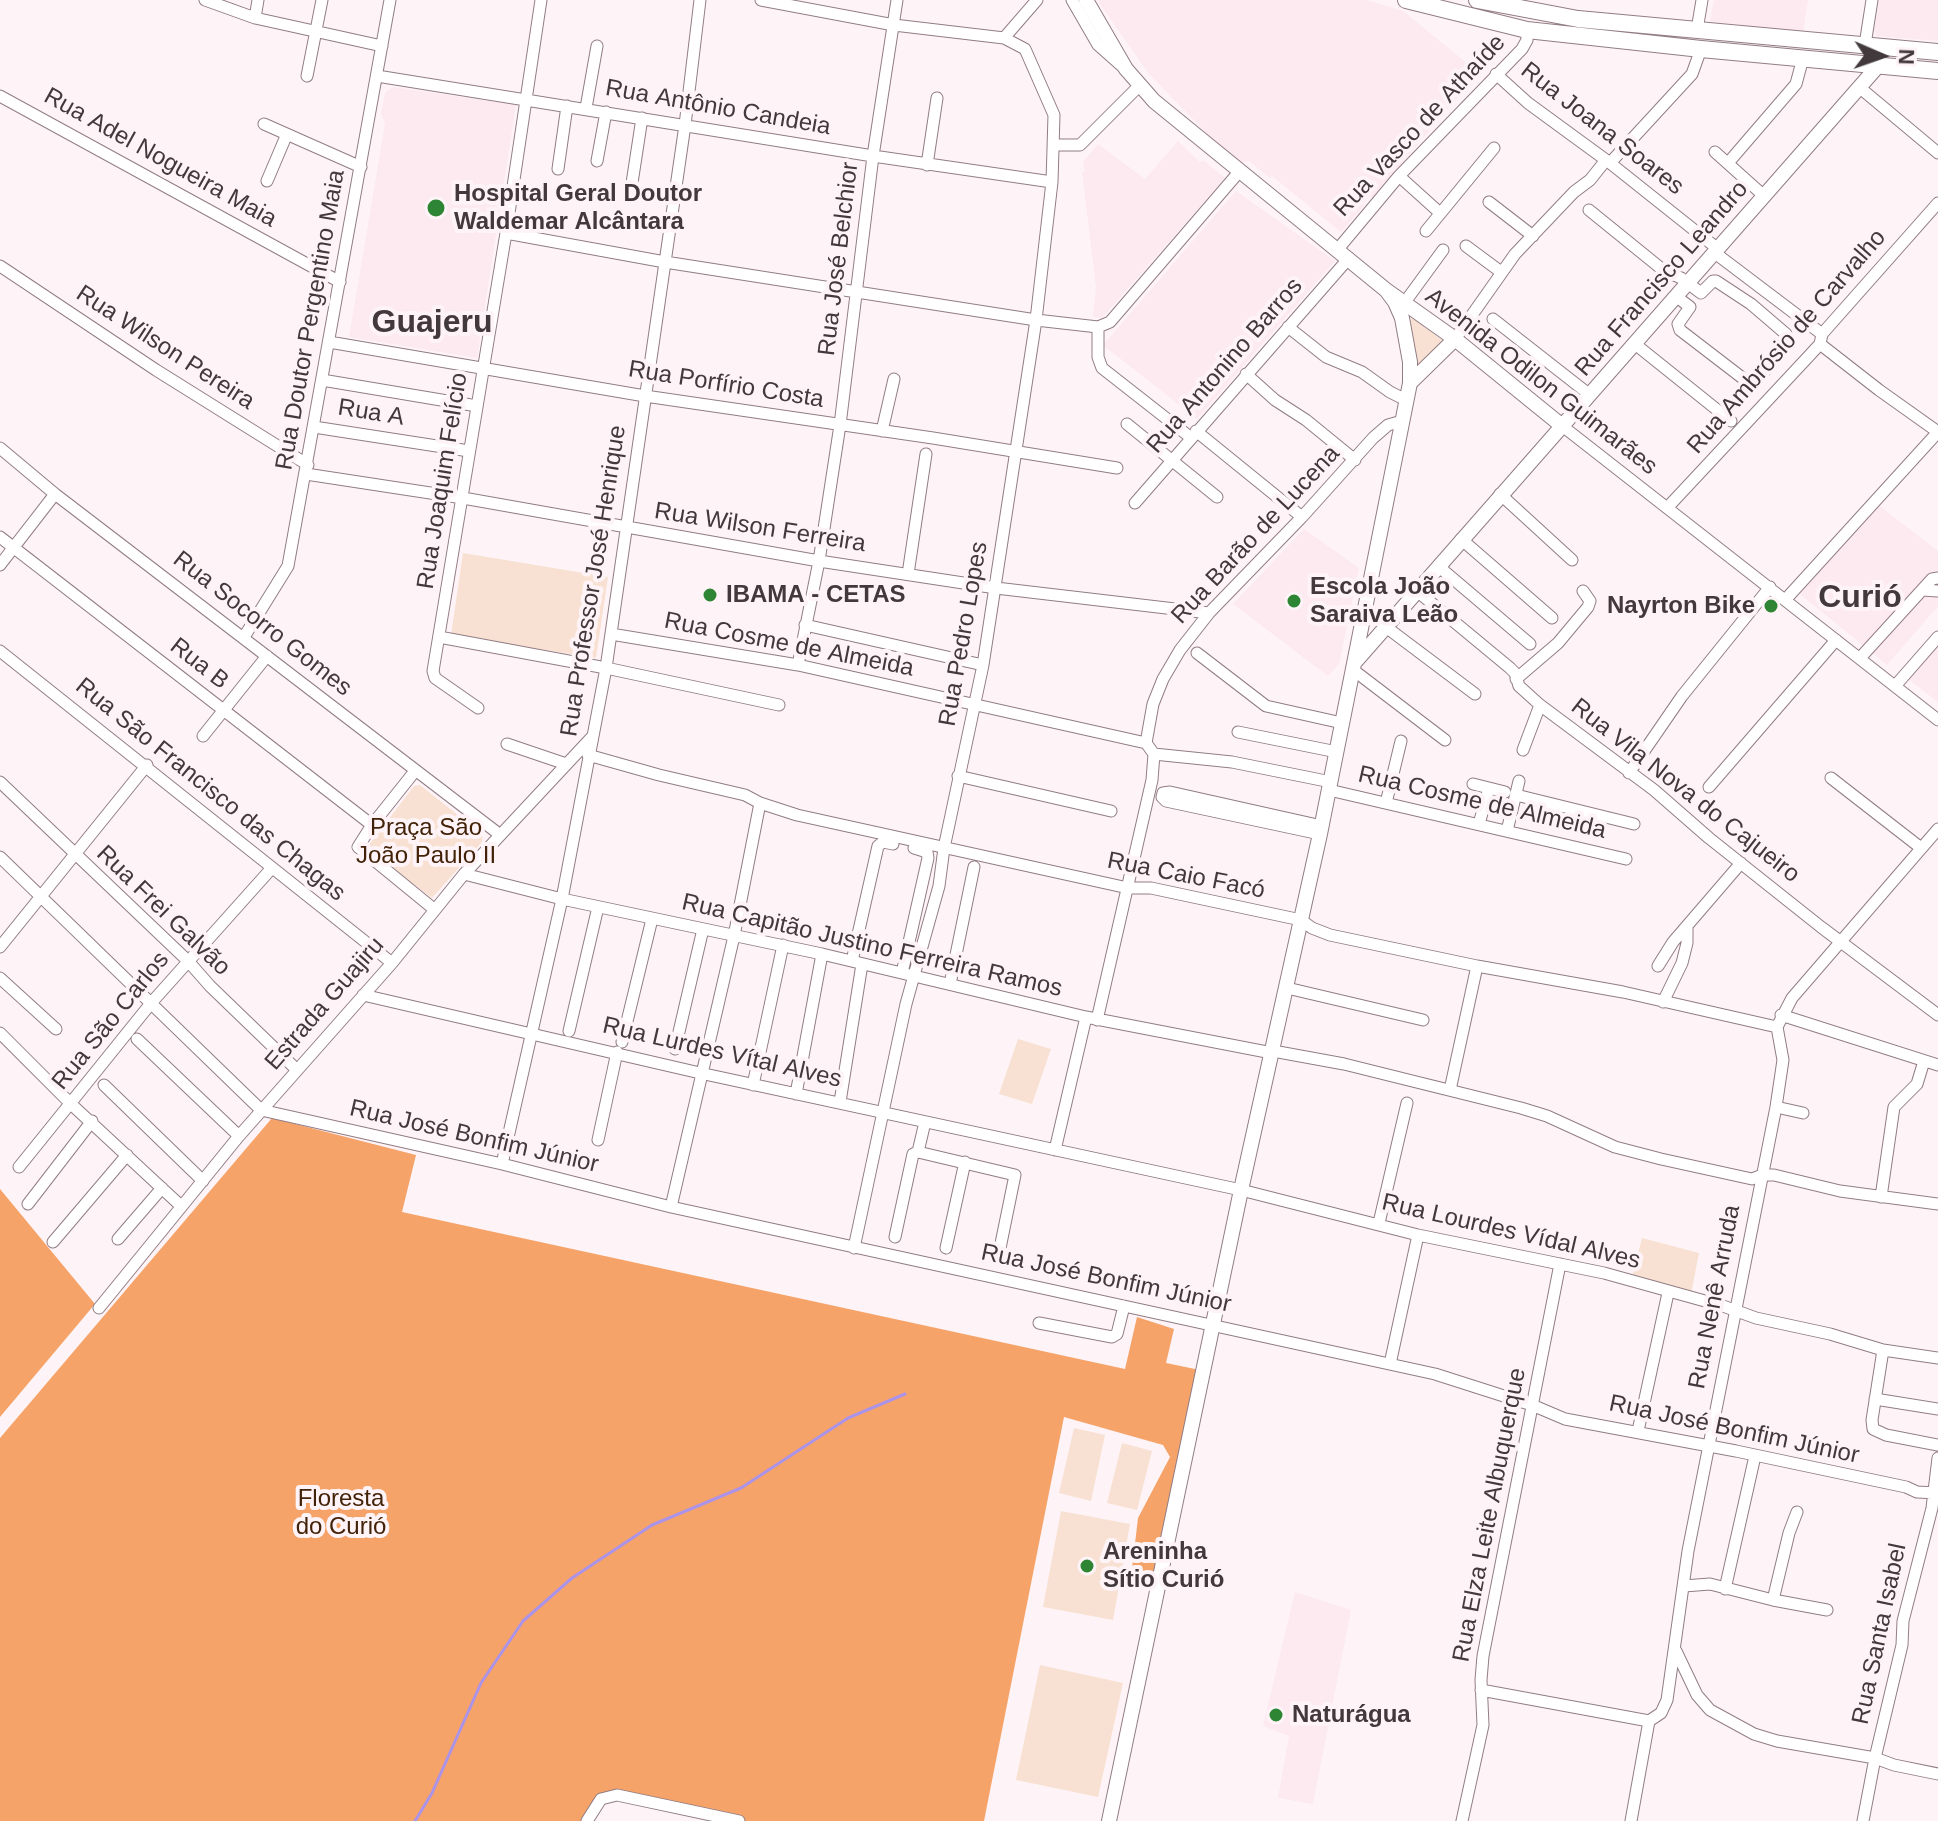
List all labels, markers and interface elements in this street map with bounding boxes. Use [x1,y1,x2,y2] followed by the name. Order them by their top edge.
[1842,16,1922,96] north arrow
[1328,29,1512,223] street label: Rua Vasco de Athaíde
[1894,48,1919,65] text: N
[1515,56,1689,202] street label: Rua Joana Soares
[603,74,833,142] street label: Rua Antônio Candeia
[39,82,281,234] street label: Rua Adel Nogueira Maia
[813,161,865,357] street label: Rua José Belchior
[270,168,352,472] street label: Rua Doutor Pergentino Maia
[1569,175,1755,383] street label: Rua Francisco Leandro
[454,180,702,236] place label: Hospital Geral Doutor Waldemar Alcântara
[425,197,447,219] marker: Hospital Geral Doutor Waldemar Alcântara
[1682,224,1892,460] street label: Rua Ambrósio de Carvalho
[1141,272,1309,460] street label: Rua Antonino Barros
[70,280,260,416] street label: Rua Wilson Pereira
[1419,282,1663,482] street label: Avenida Odilon Guimarães
[372,304,492,342] district label: Guajeru
[626,355,826,415] street label: Rua Porfírio Costa
[412,371,474,591] street label: Rua Joaquim Felício
[336,394,406,432] street label: Rua A
[555,423,633,739] street label: Rua Professor José Henrique
[1166,440,1346,630] street label: Rua Barão de Lucena
[652,497,868,559] street label: Rua Wilson Ferreira
[934,540,994,728] street label: Rua Pedro Lopes
[167,545,357,703] street label: Rua Socorro Gomes
[1310,573,1458,629] place label: Escola João Saraiva Leão
[1818,579,1902,617] district label: Curió
[726,581,906,609] place label: IBAMA - CETAS
[701,586,719,604] marker: IBAMA - CETAS
[1285,592,1303,610] marker: Escola João Saraiva Leão
[1607,592,1755,620] place label: Nayrton Bike
[1762,597,1780,615] marker: Nayrton Bike
[662,607,916,683] street label: Rua Cosme de Almeida
[164,632,234,696] street label: Rua B
[69,672,351,908] street label: Rua São Francisco das Chagas
[1565,693,1805,889] street label: Rua Vila Nova do Cajueiro
[1355,760,1609,846] street label: Rua Cosme de Almeida
[356,814,496,870] park label: Praça São João Paulo II
[90,840,236,982] street label: Rua Frei Galvão
[1105,847,1267,905] street label: Rua Caio Facó
[679,888,1065,1004] street label: Rua Capitão Justino Ferreira Ramos
[259,932,391,1076] street label: Estrada Guajiru
[47,946,175,1096] street label: Rua São Carlos
[600,1012,844,1094] street label: Rua Lurdes Vítal Alves
[347,1094,601,1180] street label: Rua José Bonfim Júnior
[1379,1188,1643,1276] street label: Rua Lourdes Vídal Alves
[1683,1203,1747,1391] street label: Rua Nenê Arruda
[978,1238,1234,1320] street label: Rua José Bonfim Júnior
[1447,1366,1533,1664] street label: Rua Elza Leite Albuquerque
[1606,1389,1862,1471] street label: Rua José Bonfim Júnior
[296,1485,386,1541] park label: Floresta do Curió
[1103,1538,1224,1594] place label: Areninha Sítio Curió
[1847,1541,1913,1727] street label: Rua Santa Isabel
[1078,1557,1096,1575] marker: Areninha Sítio Curió
[1292,1701,1411,1729] place label: Naturágua
[1267,1706,1285,1724] marker: Naturágua

